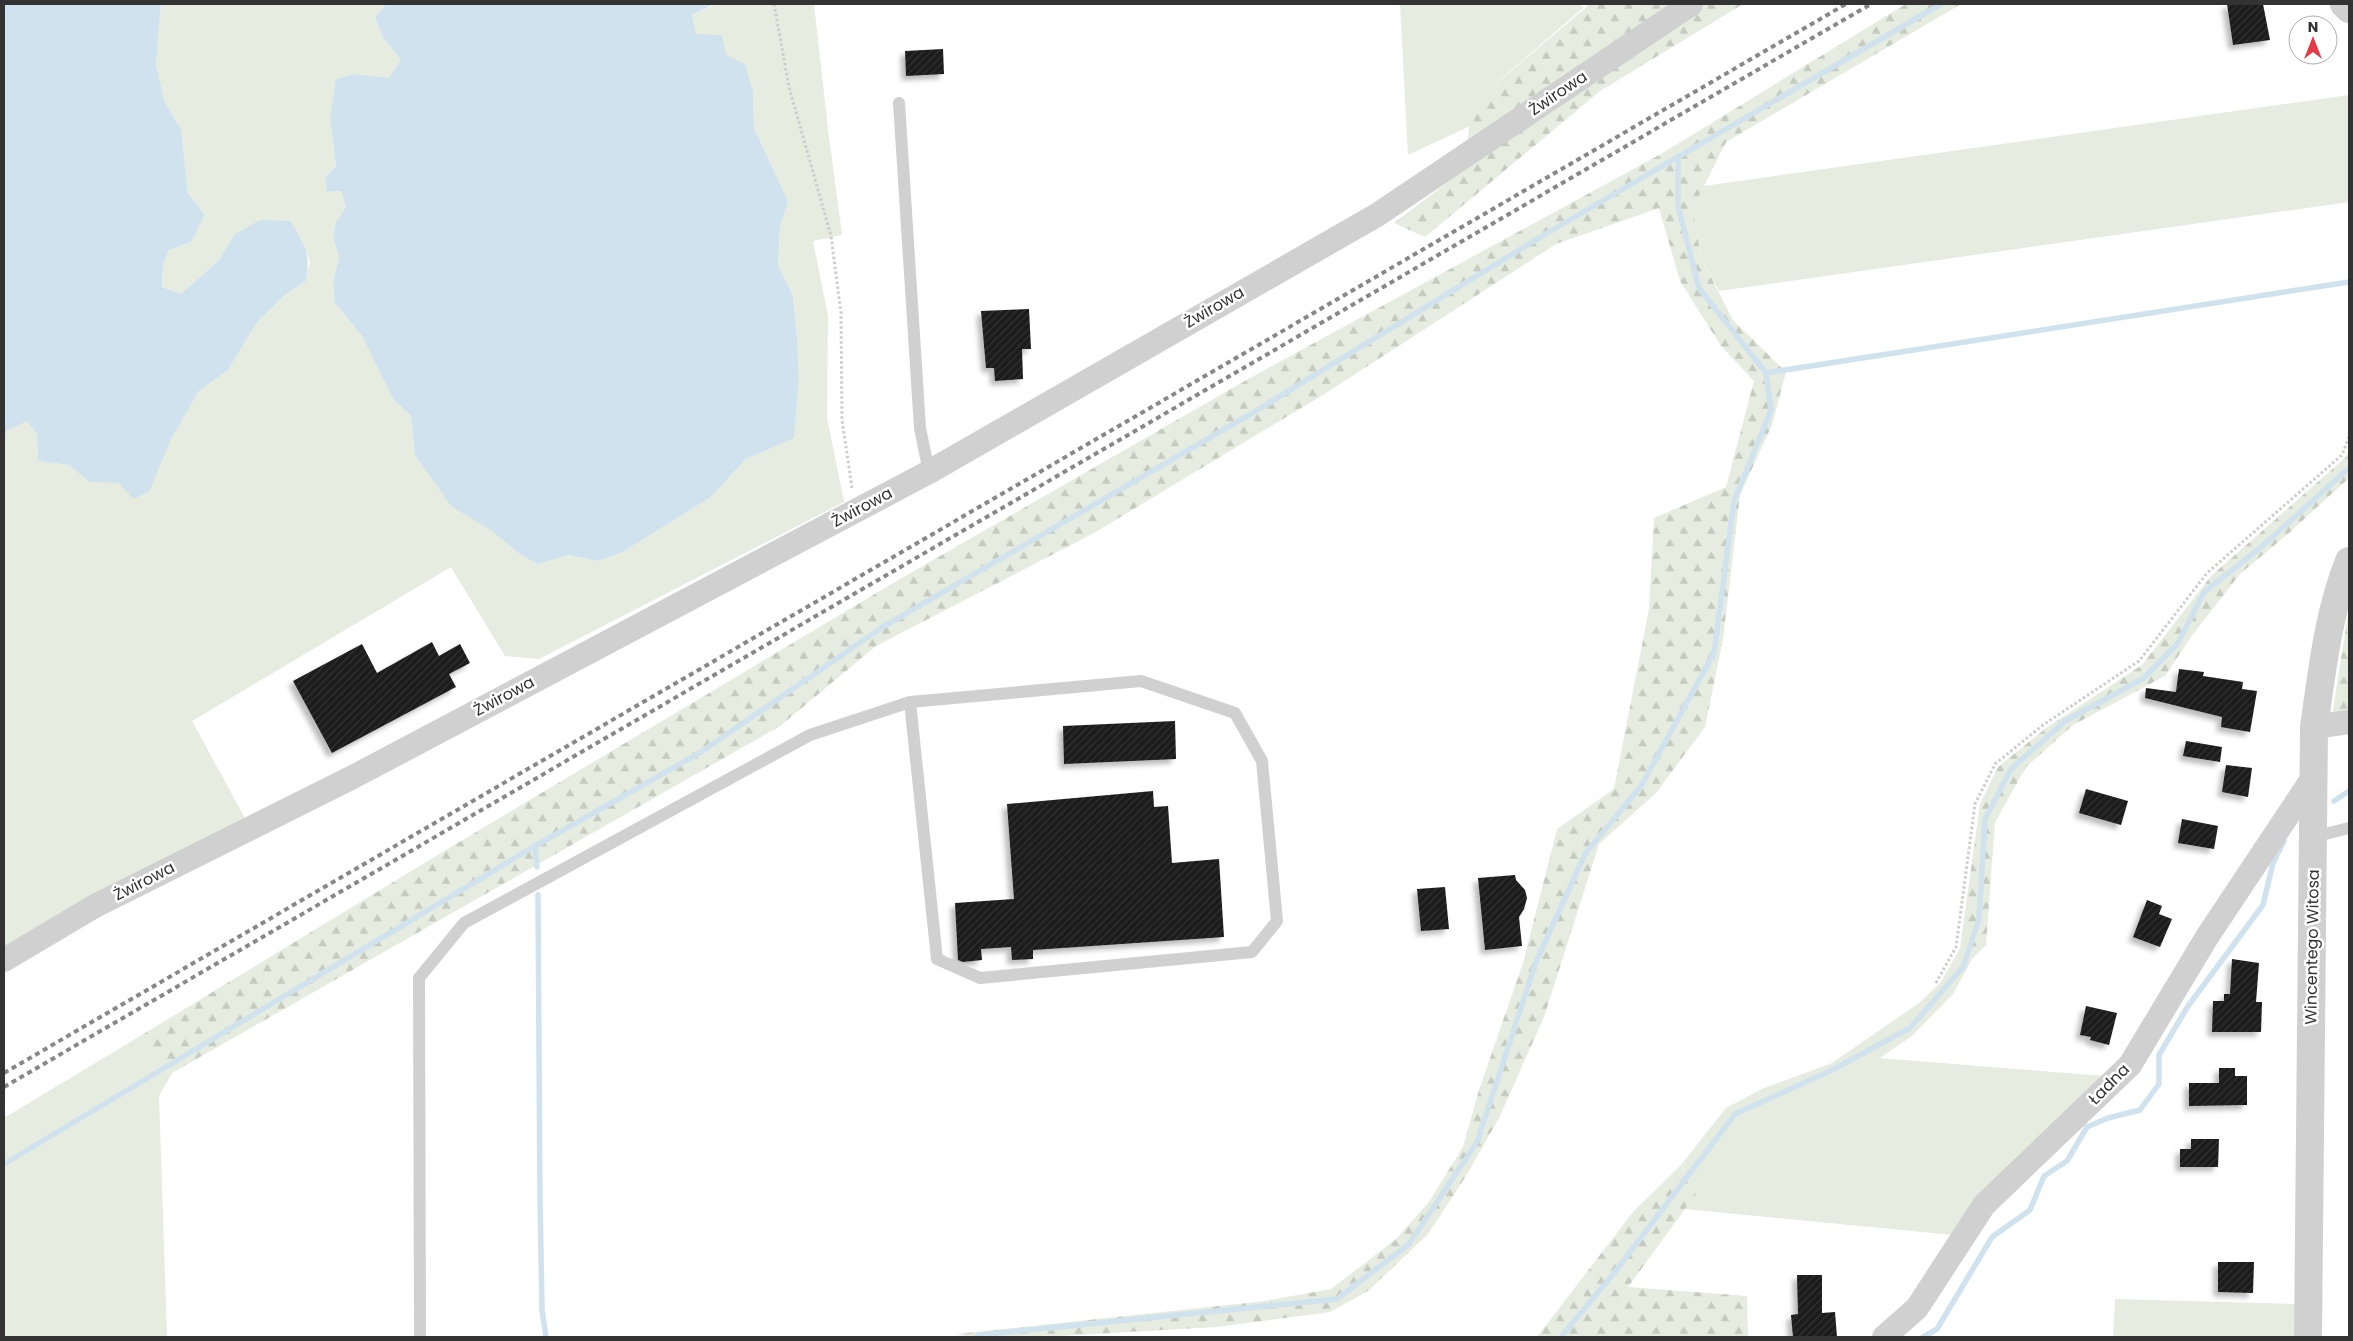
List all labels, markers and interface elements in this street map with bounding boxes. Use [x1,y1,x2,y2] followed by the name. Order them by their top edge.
[2288,15,2338,65] north arrow
[2308,17,2318,37] text: N
[1524,65,1592,121] street label: Żwirowa
[1180,281,1248,333] street label: Żwirowa
[828,481,896,533] street label: Żwirowa
[470,670,538,722] street label: Żwirowa
[109,856,179,906] street label: Żwirowa
[2299,869,2325,1025] street label: Wincentego Witosa
[2083,1058,2135,1110] street label: Ładna

